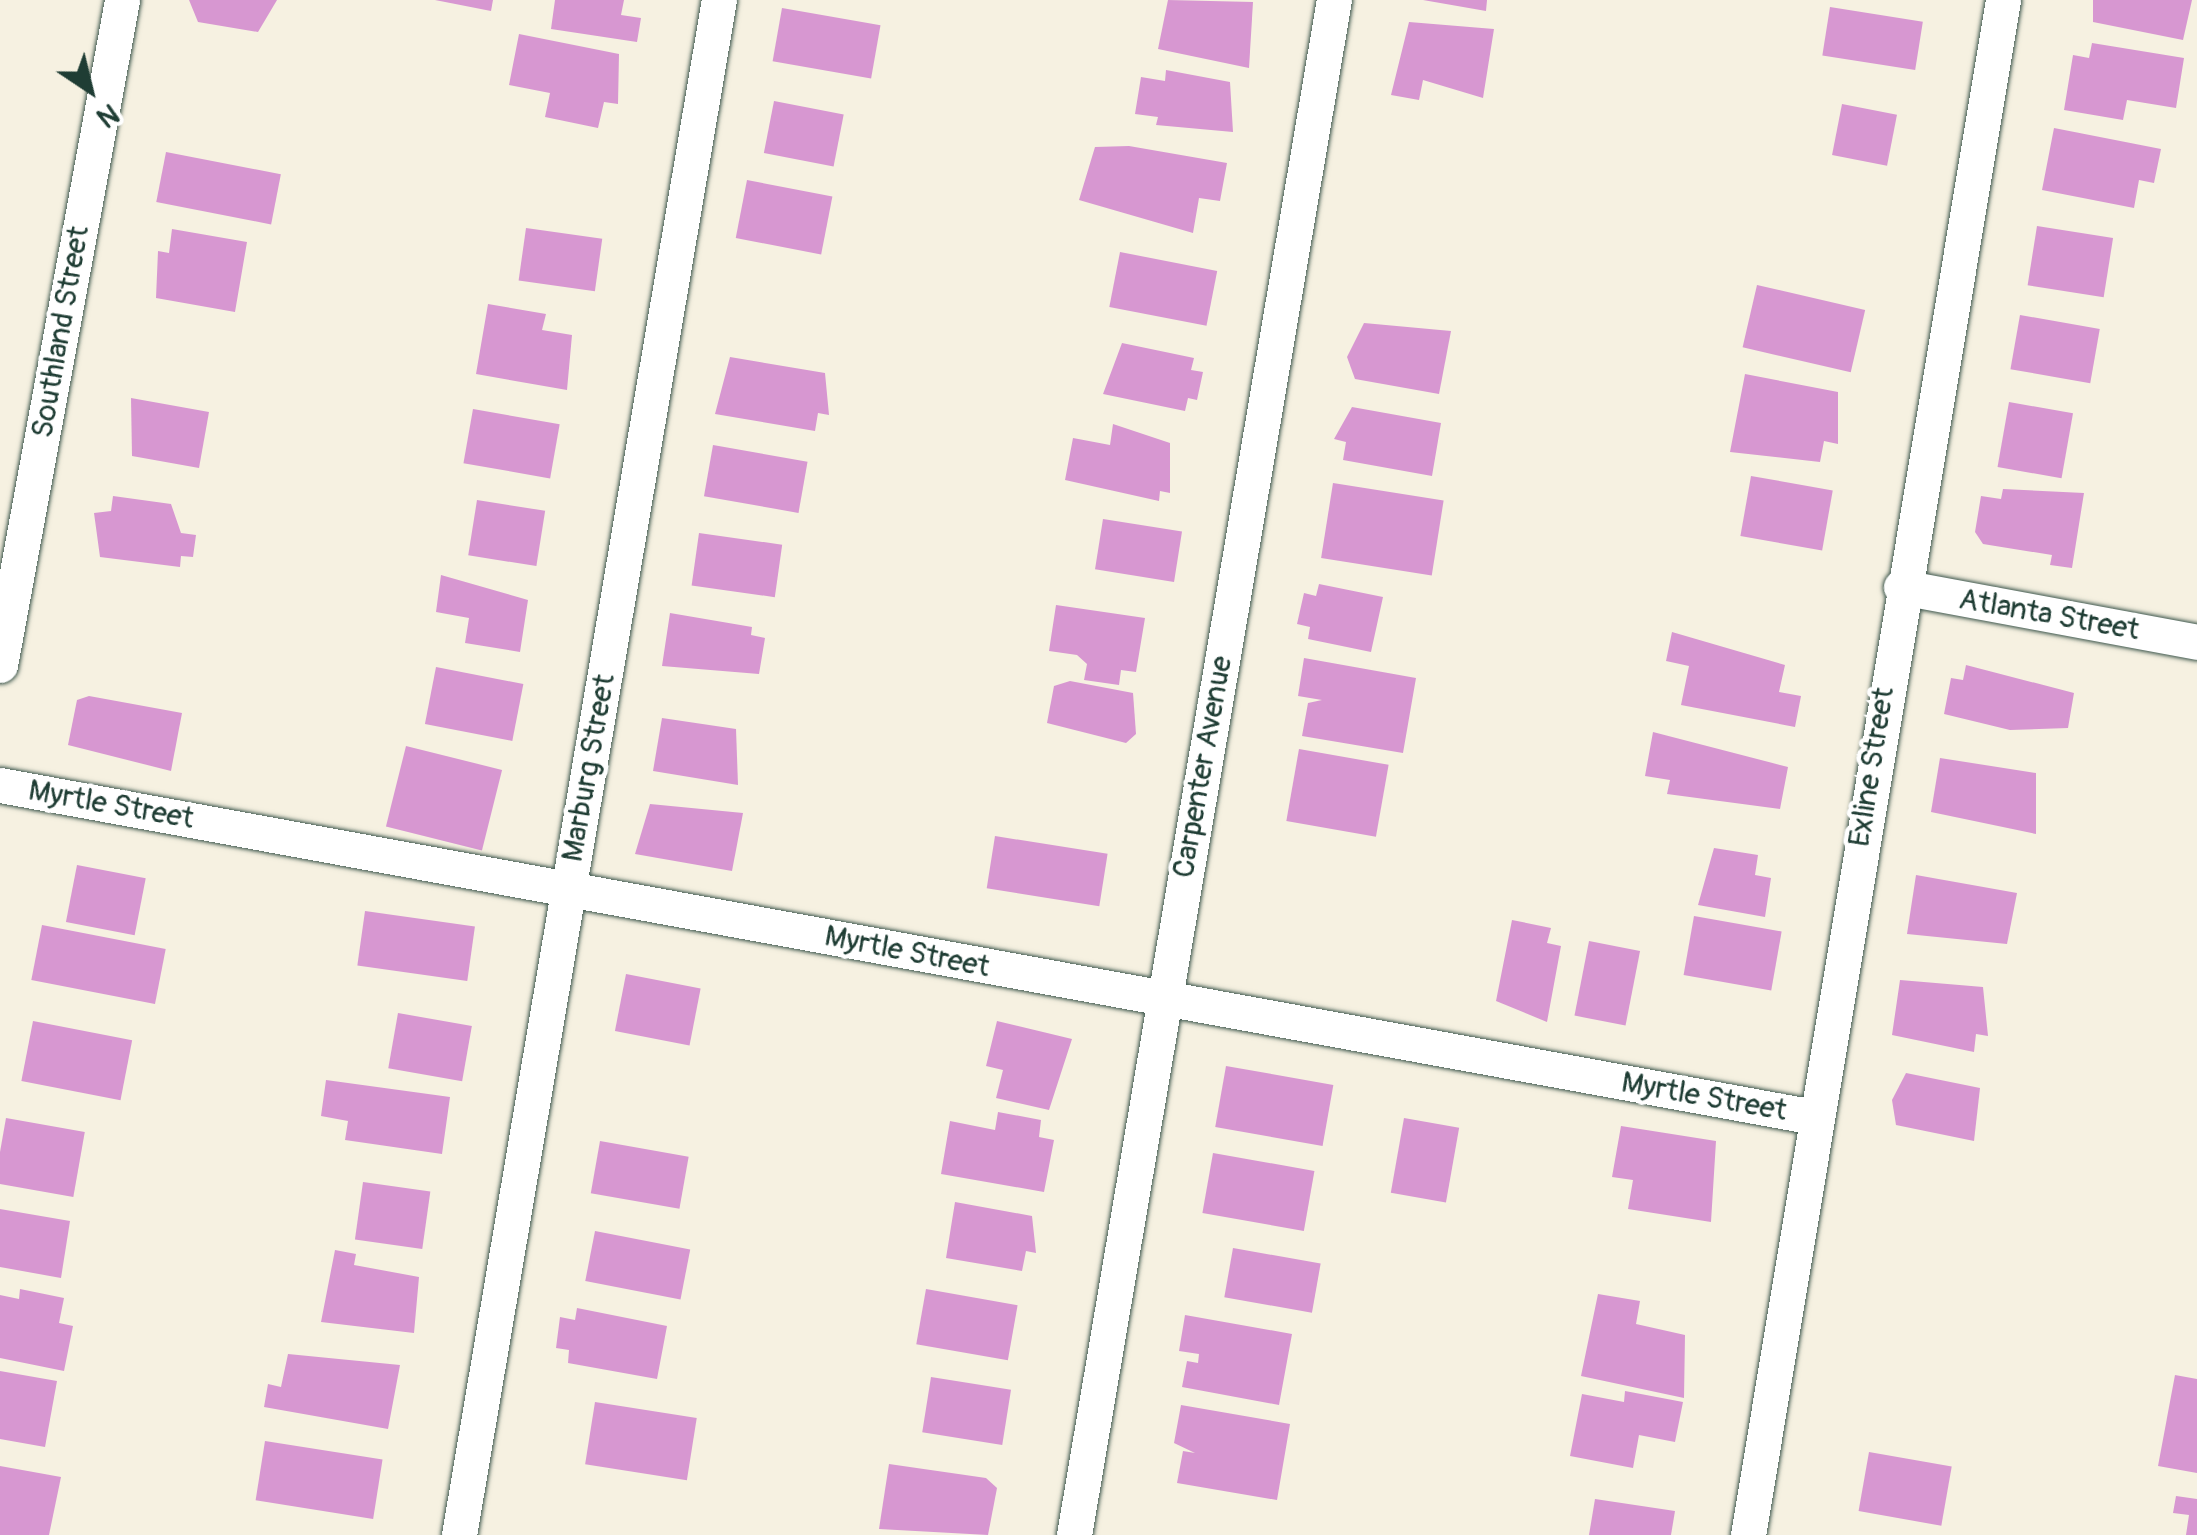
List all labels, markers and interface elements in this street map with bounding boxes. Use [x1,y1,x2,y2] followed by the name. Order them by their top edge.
[40,40,140,140] north arrow
[90,95,125,135] text: N
[25,223,97,441] street label: Southland Street
[1956,581,2142,649] street label: Atlanta Street
[1166,653,1240,881] street label: Carpenter Avenue
[555,671,623,865] street label: Marburg Street
[1842,685,1902,849] street label: Exline Street
[26,773,196,837] street label: Myrtle Street
[822,918,992,986] street label: Myrtle Street
[1619,1065,1789,1129] street label: Myrtle Street

